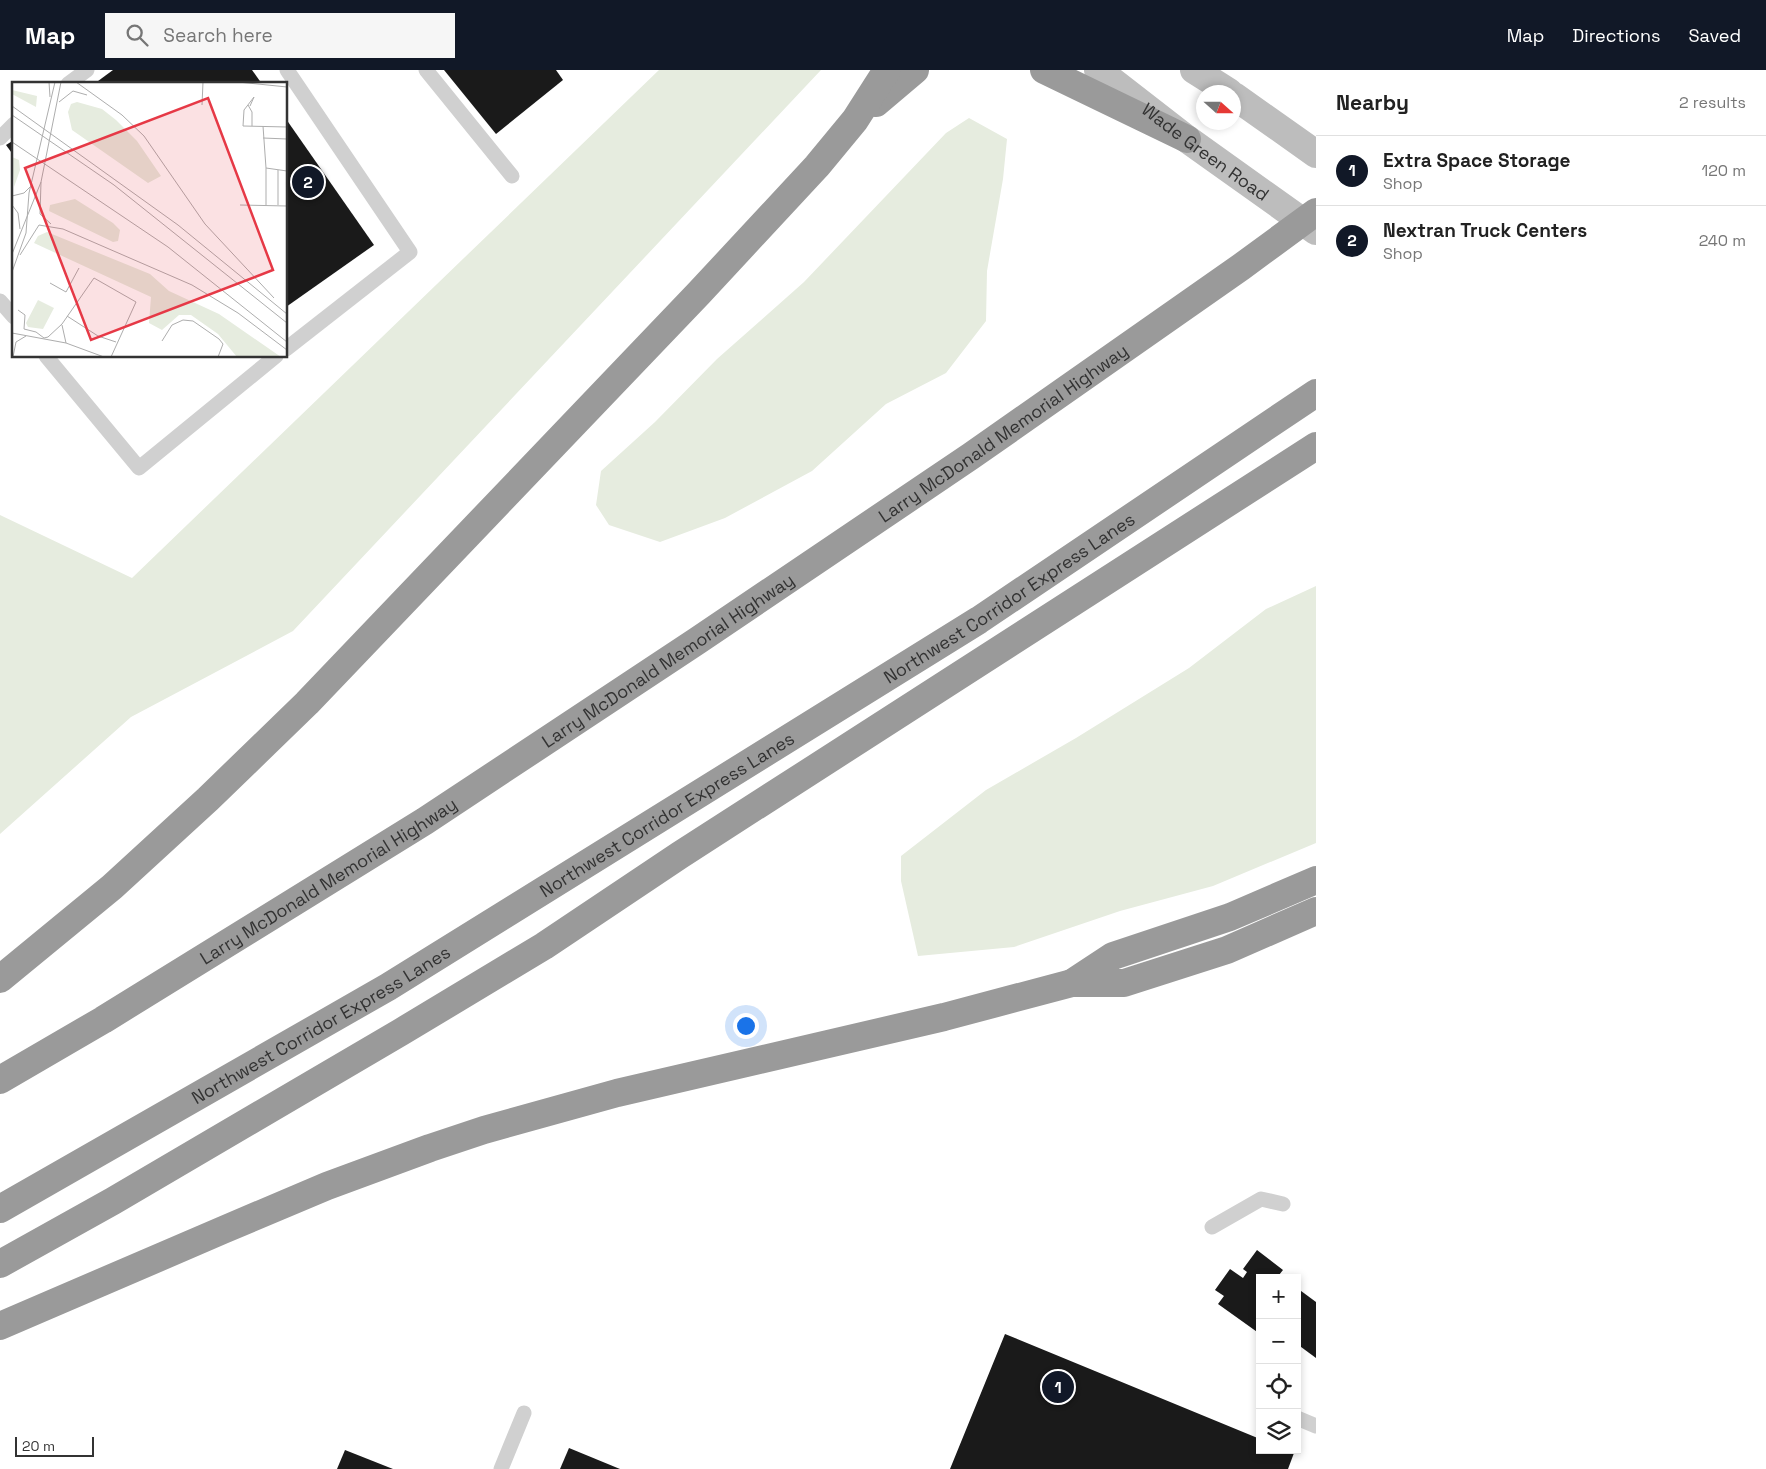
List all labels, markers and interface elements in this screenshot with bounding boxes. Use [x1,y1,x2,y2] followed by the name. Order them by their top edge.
[105,13,455,58] search box
[25,20,75,51] text: Map
[123,21,151,49] icon: search
[163,23,273,48] text: Search here
[1507,24,1544,47] text: Map
[1572,24,1661,47] text: Directions
[1689,24,1741,47] text: Saved
[12,82,288,358] inset map
[1196,85,1241,130] north arrow
[1336,89,1409,116] text: Nearby
[1679,92,1746,113] text: 2 results
[1138,97,1274,206] street label: Wade Green Road
[1383,148,1571,173] text: Extra Space Storage
[1348,160,1356,181] text: 1
[1702,160,1746,181] text: 120 m
[292,163,324,201] pin: 2
[1383,173,1423,194] text: Shop
[1383,218,1587,243] text: Nextran Truck Centers
[1347,230,1357,251] text: 2
[1699,230,1746,251] text: 240 m
[1383,243,1423,264] text: Shop
[874,338,1132,527] street label: Larry McDonald Memorial Highway
[879,507,1139,688] street label: Northwest Corridor Express Lanes
[537,567,798,752] street label: Larry McDonald Memorial Highway
[535,726,798,902] street label: Northwest Corridor Express Lanes
[195,792,461,969] street label: Larry McDonald Memorial Highway
[187,940,454,1109] street label: Northwest Corridor Express Lanes
[733,1013,759,1039] your location
[1256,1274,1301,1454] map controls
[1256,1274,1301,1319] button: +
[1256,1319,1301,1364] button: −
[1256,1364,1301,1409] button: locate
[1042,1368,1074,1406] pin: 1
[1256,1409,1301,1454] button: layers
[15,1434,94,1457] scale bar
[22,1437,55,1455] text: 20 m

